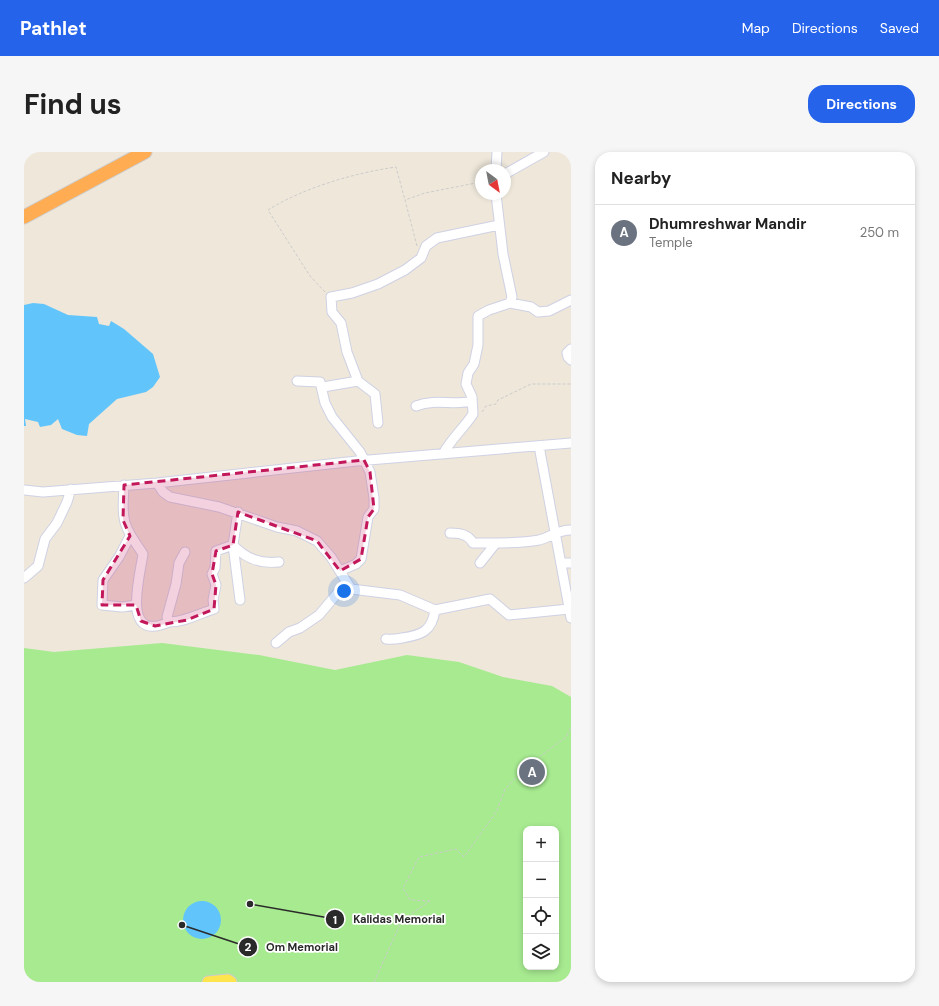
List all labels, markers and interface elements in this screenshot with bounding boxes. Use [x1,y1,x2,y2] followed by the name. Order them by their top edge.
[20,16,87,41] text: Pathlet
[742,19,770,37] text: Map
[792,19,858,37] text: Directions
[880,19,919,37] text: Saved
[808,85,915,123] button: Directions
[24,86,122,123] text: Find us
[475,164,511,200] north arrow
[611,167,671,189] text: Nearby
[649,214,806,234] text: Dhumreshwar Mandir
[619,224,629,241] text: A
[860,224,899,241] text: 250 m
[649,234,693,251] text: Temple
[334,581,354,601] your location
[519,757,545,787] pin: A
[523,826,559,970] map controls
[523,826,559,862] button: +
[523,862,559,898] button: −
[523,898,559,934] button: locate
[325,908,453,931] callout: Kalidas Memorial
[333,912,337,928] text: 1
[353,912,445,926] text: Kalidas Memorial
[523,934,559,970] button: layers
[238,936,346,959] callout: Om Memorial
[245,939,252,955] text: 2
[266,940,338,954] text: Om Memorial

